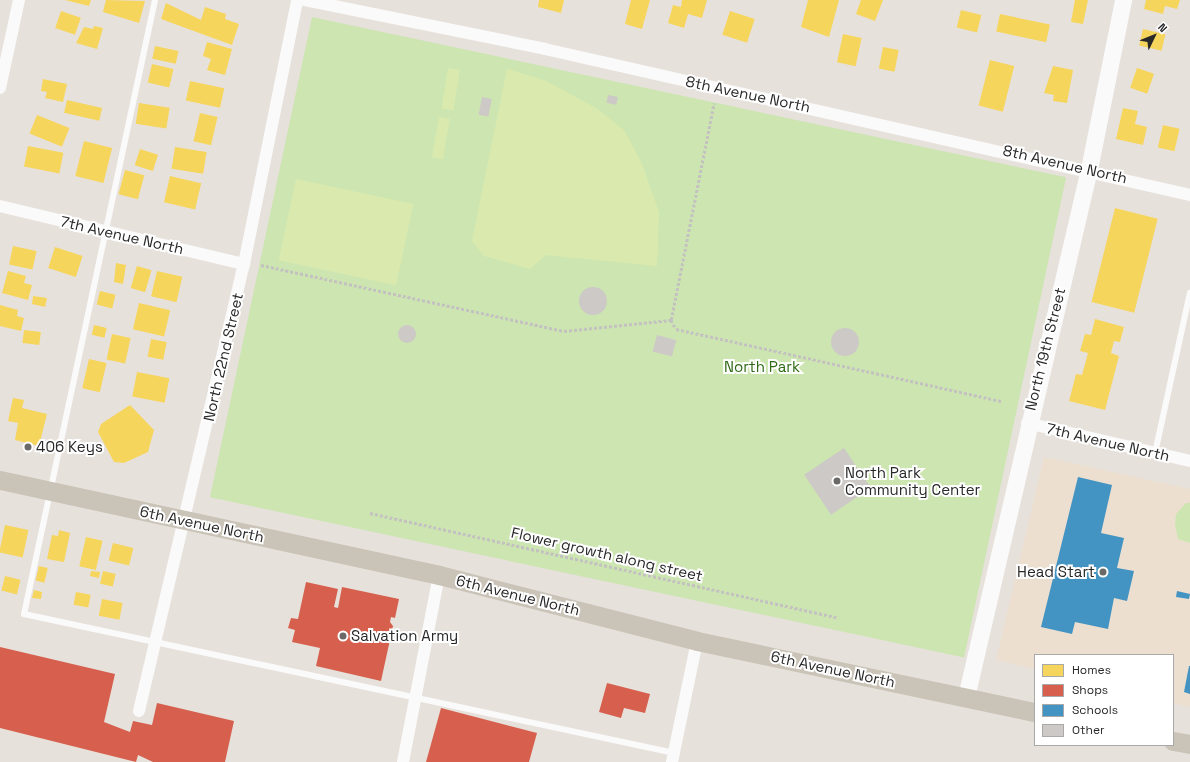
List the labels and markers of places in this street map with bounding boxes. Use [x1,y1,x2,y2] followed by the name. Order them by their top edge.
[36,438,103,456] place label: 406 Keys
[23,442,33,452] marker: 406 Keys
[845,463,980,498] place label: North Park Community Center
[832,476,842,486] marker: North Park Community Center
[1017,563,1095,581] place label: Head Start
[1098,567,1108,577] marker: Head Start
[351,627,458,645] place label: Salvation Army
[338,631,348,641] marker: Salvation Army

